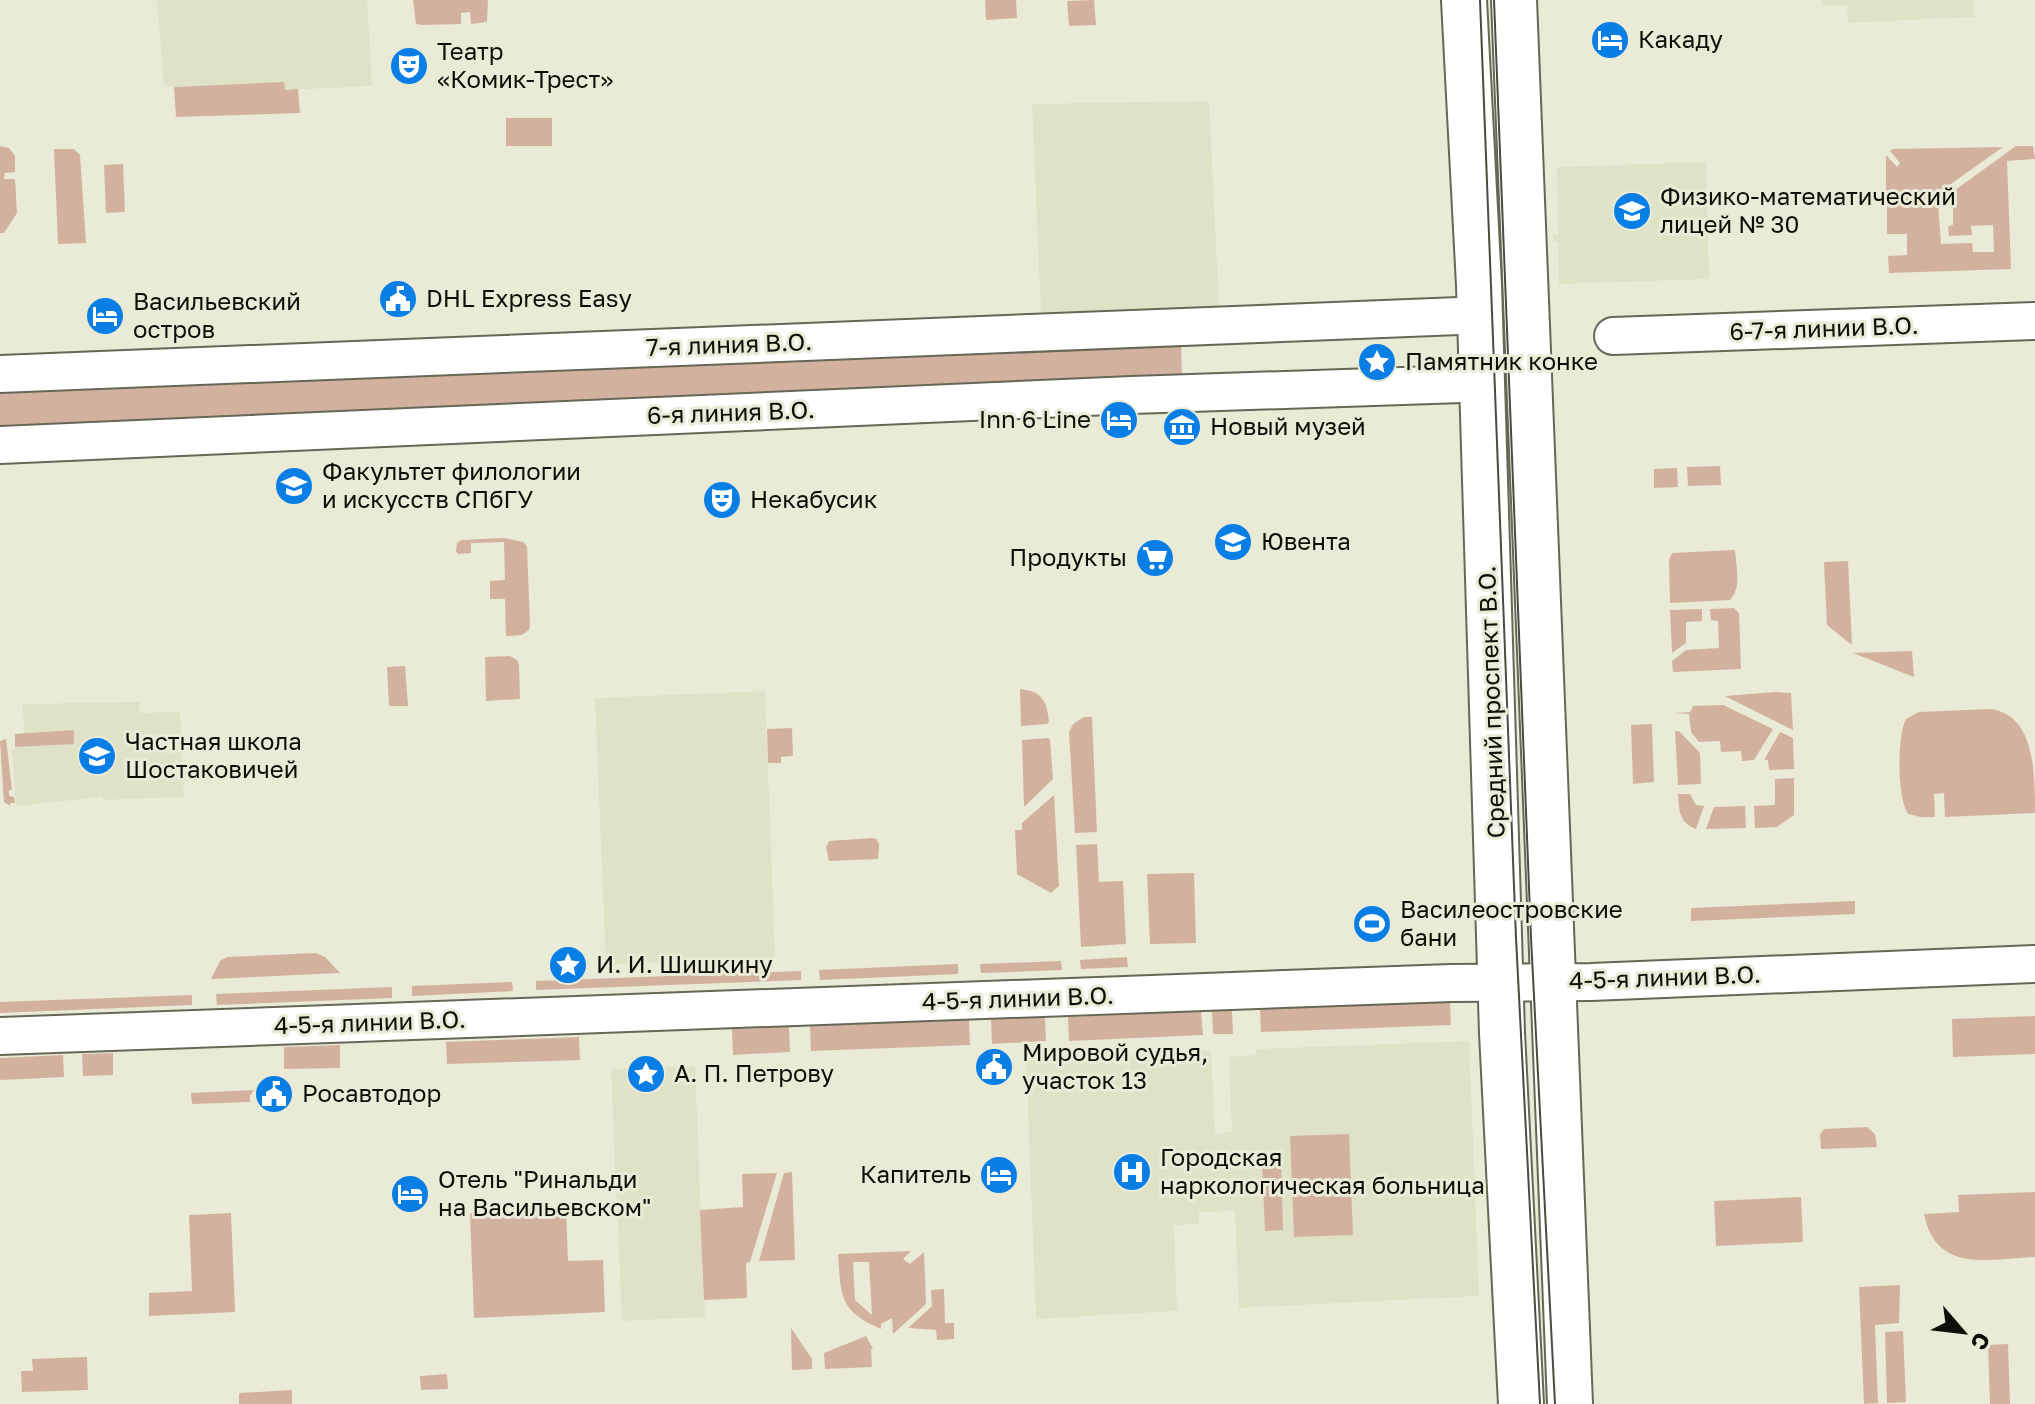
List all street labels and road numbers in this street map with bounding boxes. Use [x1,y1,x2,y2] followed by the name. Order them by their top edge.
[1729,310,1919,345] street label: 6-7-я линии В.О.
[645,326,813,361] street label: 7-я линия В.О.
[646,394,815,429] street label: 6-я линия В.О.
[1471,565,1510,839] street label: Средний проспект В.О.
[1568,959,1761,994] street label: 4-5-я линии В.О.
[921,980,1114,1015] street label: 4-5-я линии В.О.
[273,1004,466,1039] street label: 4-5-я линии В.О.

